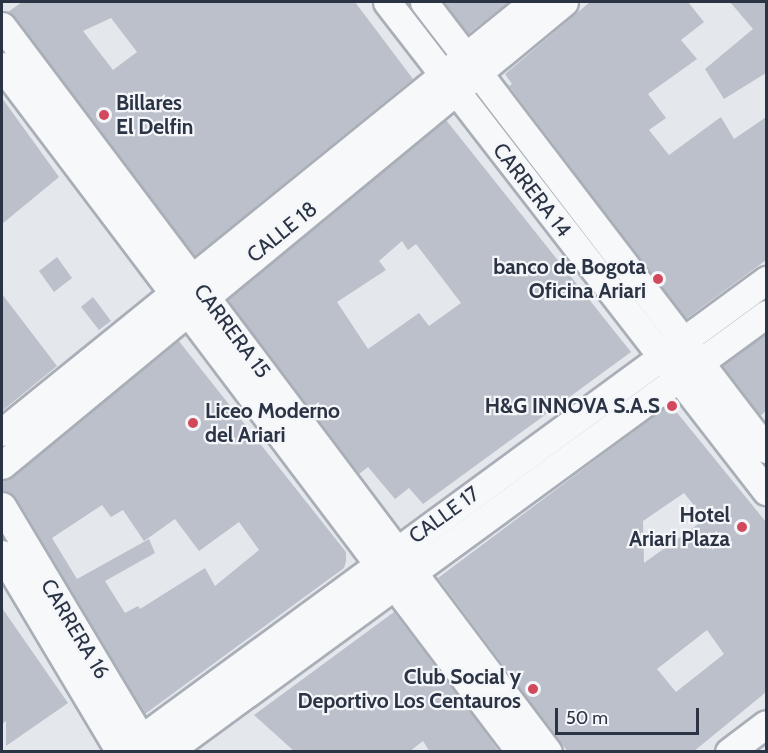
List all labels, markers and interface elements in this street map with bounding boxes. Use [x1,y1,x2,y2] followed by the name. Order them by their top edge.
[116,90,193,140] place label: Billares El Delfin
[97,108,111,122] marker: Billares El Delfin
[488,138,576,242] street label: CARRERA 14
[242,196,322,268] street label: CALLE 18
[493,254,646,304] place label: banco de Bogota Oficina Ariari
[651,272,665,286] marker: banco de Bogota Oficina Ariari
[188,279,276,383] street label: CARRERA 15
[485,393,660,419] place label: H&G INNOVA S.A.S
[205,398,340,448] place label: Liceo Moderno del Ariari
[665,399,679,413] marker: H&G INNOVA S.A.S
[186,416,200,430] marker: Liceo Moderno del Ariari
[404,481,484,549] street label: CALLE 17
[629,502,730,552] place label: Hotel Ariari Plaza
[735,520,749,534] marker: Hotel Ariari Plaza
[35,575,115,683] street label: CARRERA 16
[297,664,521,714] place label: Club Social y Deportivo Los Centauros
[526,682,540,696] marker: Club Social y Deportivo Los Centauros
[558,696,702,734] scale bar
[566,707,608,729] text: 50 m

